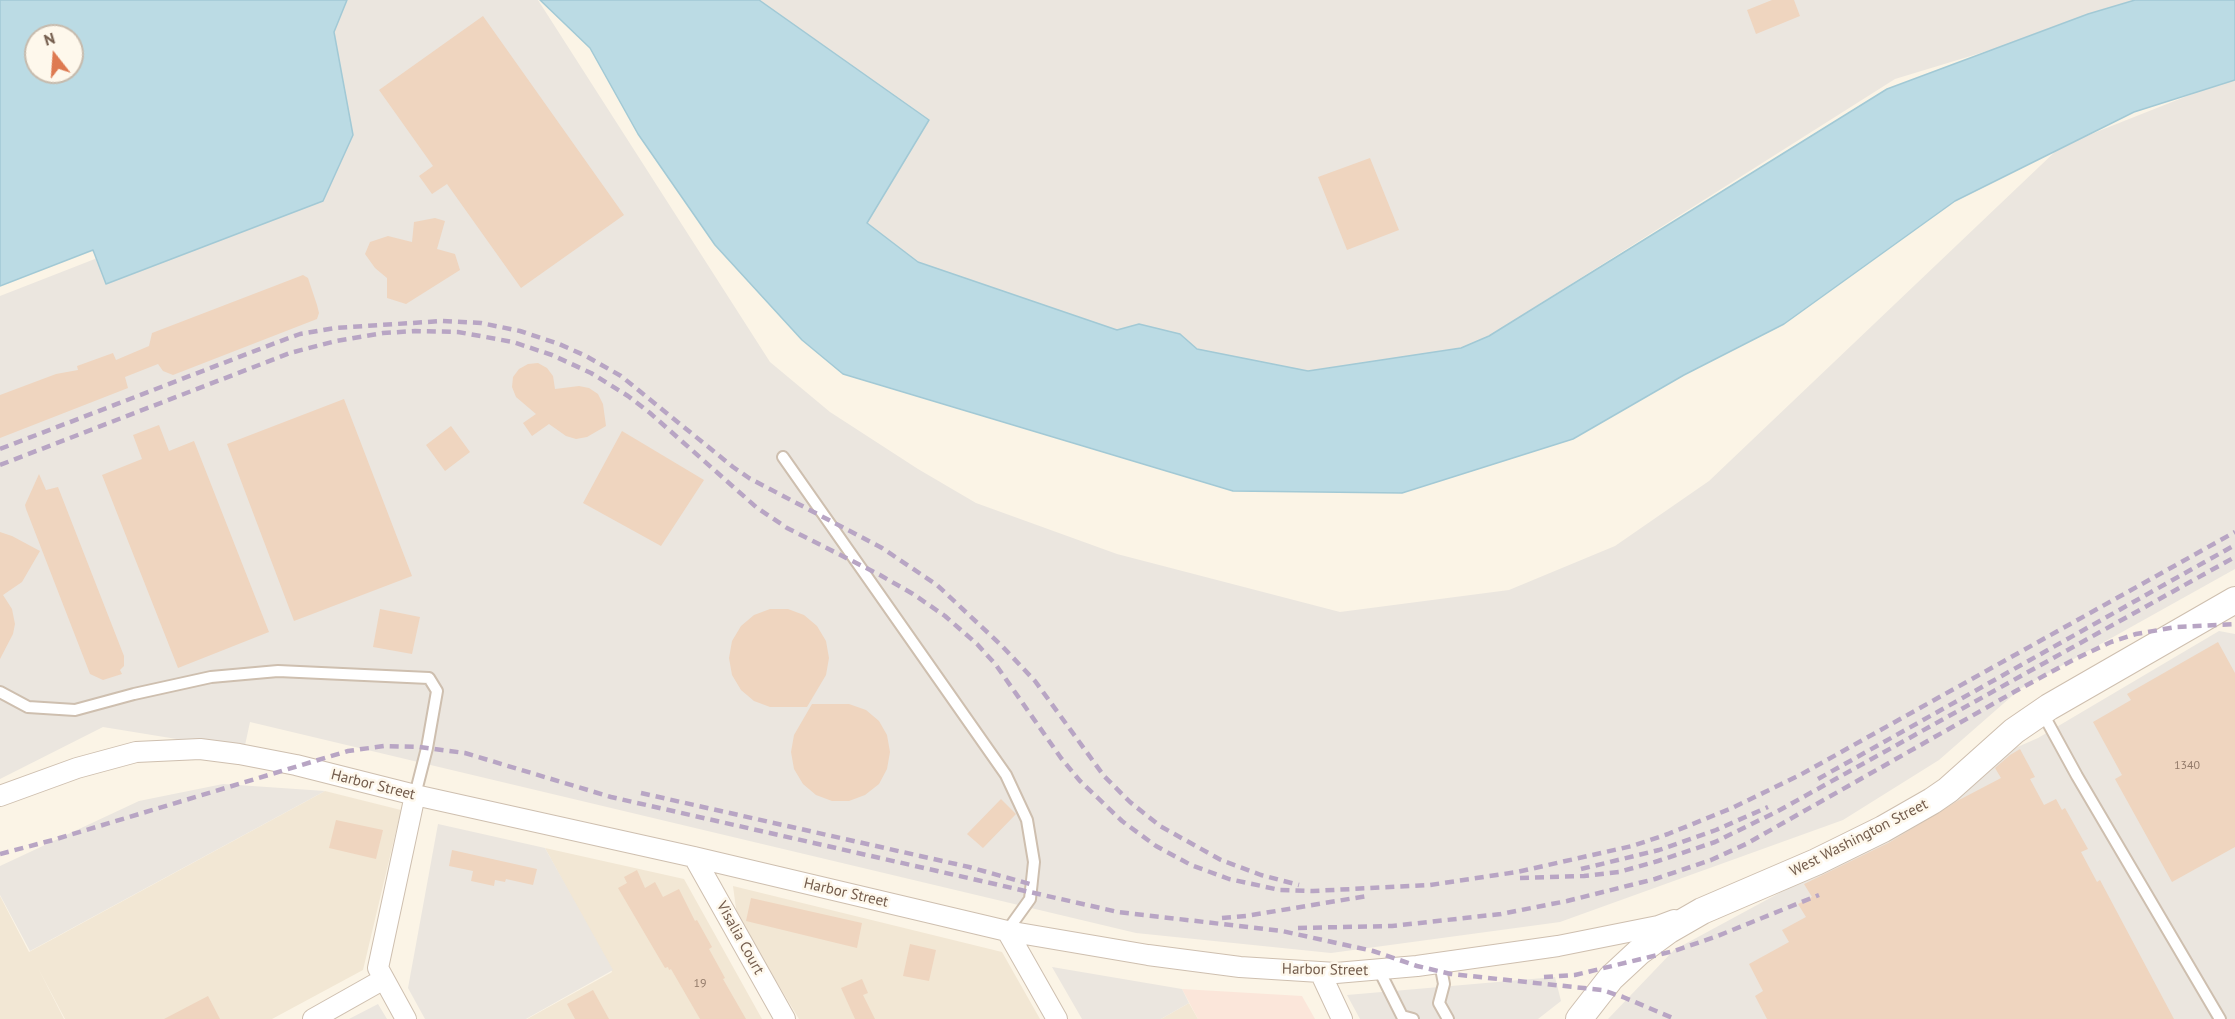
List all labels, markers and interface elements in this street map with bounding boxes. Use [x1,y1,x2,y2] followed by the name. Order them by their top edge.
[24,24,84,84] north arrow
[41,28,57,50] text: N
[2174,759,2200,773] house number: 1340
[329,766,417,804] street label: Harbor Street
[1787,795,1931,881] street label: West Washington Street
[802,875,890,911] street label: Harbor Street
[713,898,767,978] street label: Visalia Court
[1282,960,1368,980] street label: Harbor Street
[693,977,707,991] house number: 19

